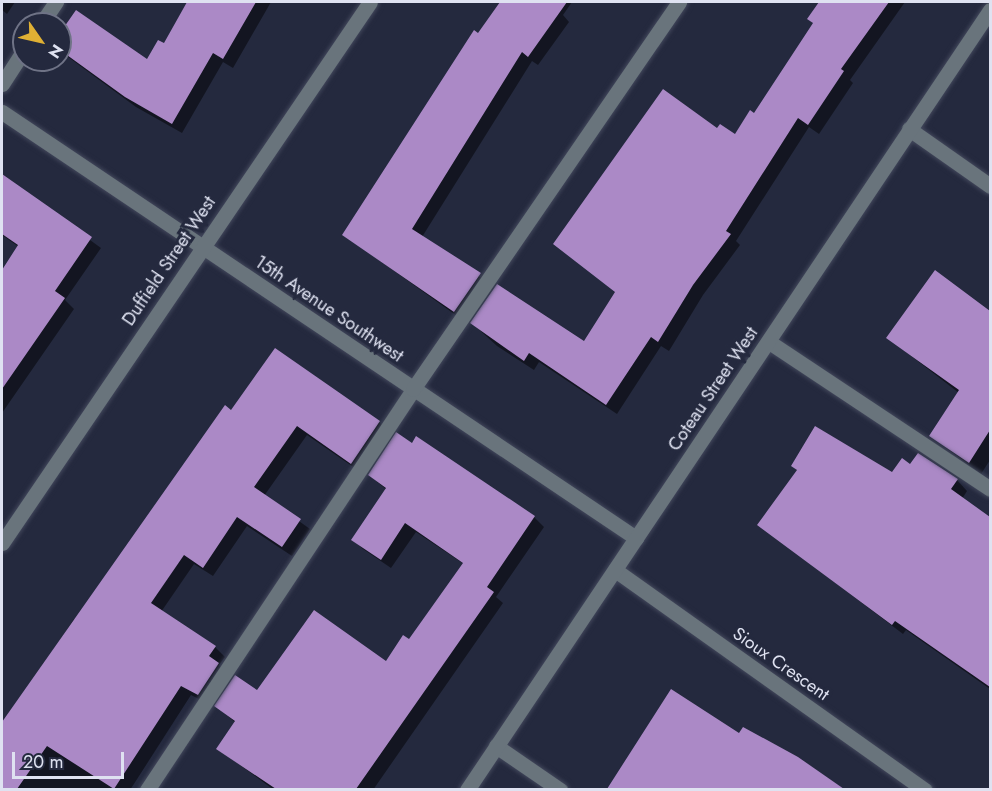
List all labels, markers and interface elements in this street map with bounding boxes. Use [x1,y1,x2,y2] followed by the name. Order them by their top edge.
[12,12,72,72] north arrow
[43,40,69,63] text: N
[118,192,220,330] street label: Duffield Street West
[251,251,407,367] street label: 15th Avenue Southwest
[664,323,762,455] street label: Coteau Street West
[728,623,834,705] street label: Sioux Crescent
[15,740,128,778] scale bar
[23,749,63,775] text: 20 m

